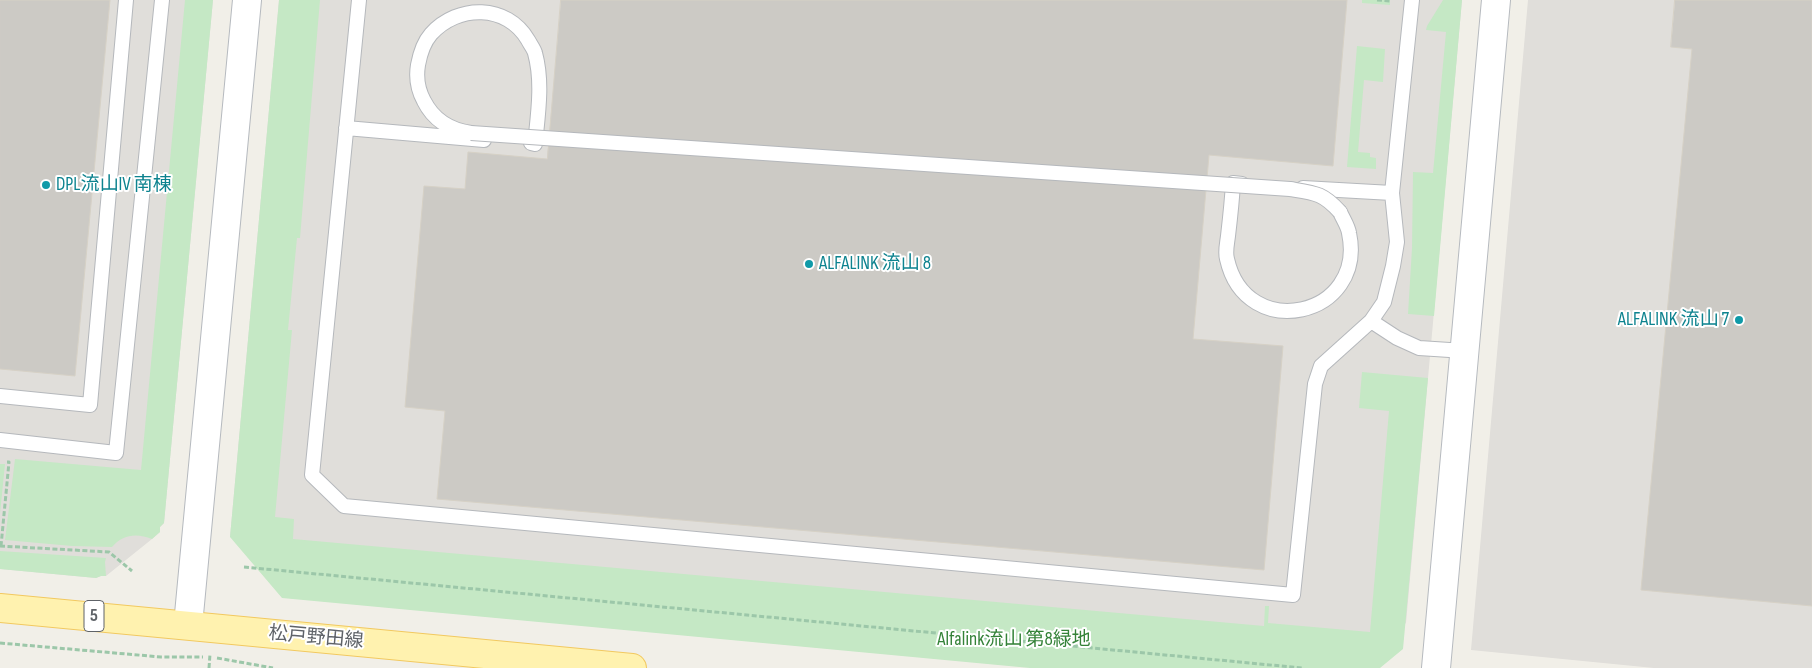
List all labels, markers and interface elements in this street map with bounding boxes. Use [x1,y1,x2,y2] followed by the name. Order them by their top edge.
[56,174,172,196] place label: DPL流山IV 南棟
[40,179,52,191] marker: DPL流山IV 南棟
[819,253,931,275] place label: ALFALINK 流山 8
[803,258,815,270] marker: ALFALINK 流山 8
[1618,309,1729,331] place label: ALFALINK 流山 7
[1733,314,1745,326] marker: ALFALINK 流山 7
[84,600,104,632] road number: 5
[268,623,364,653] street label: 松戸野田線
[937,629,1091,651] park label: Alfalink流山 第8緑地

